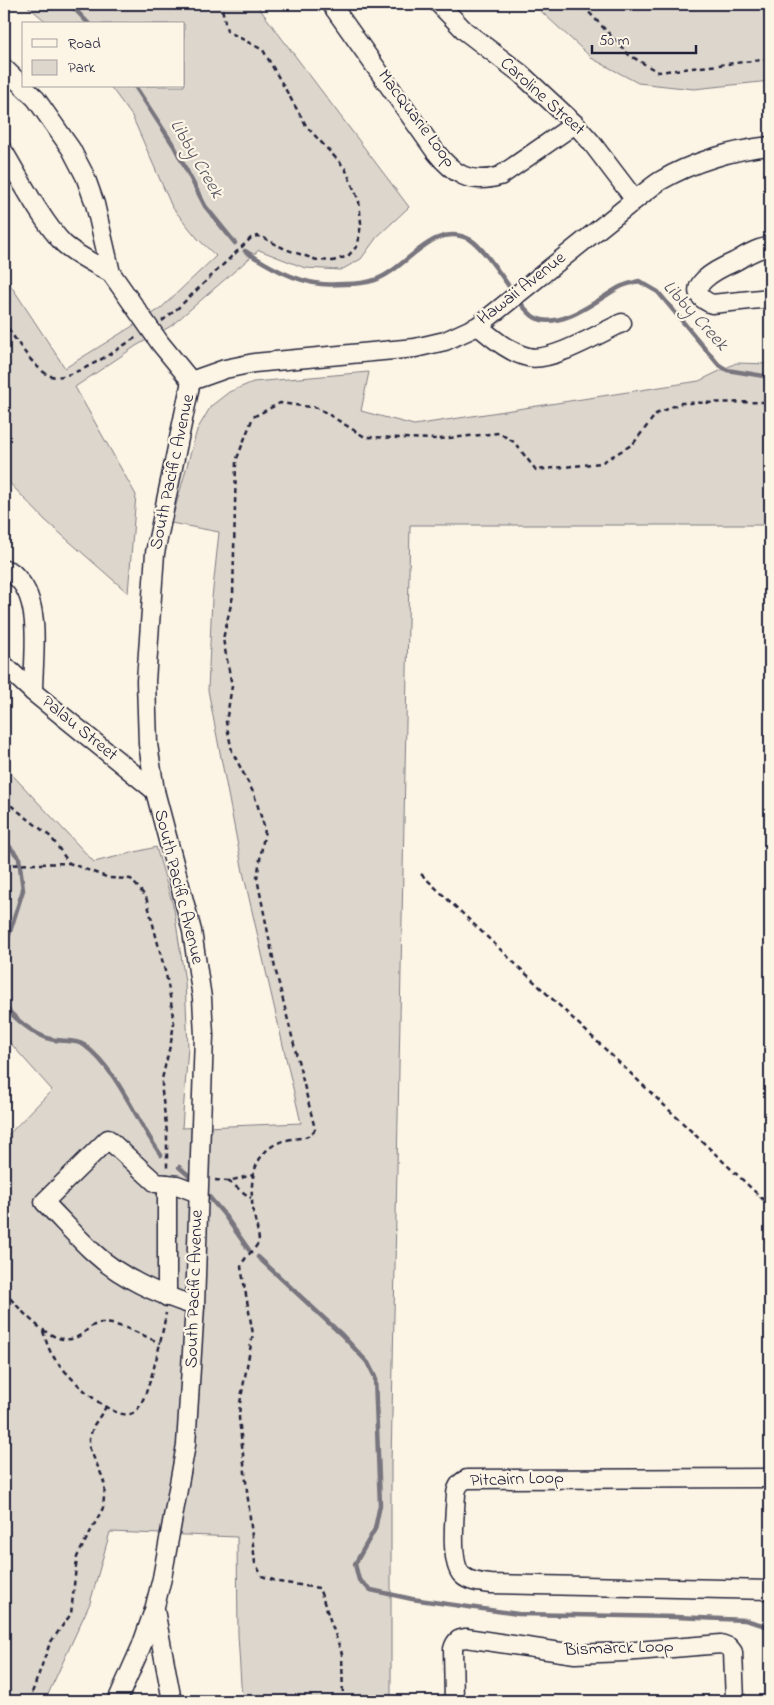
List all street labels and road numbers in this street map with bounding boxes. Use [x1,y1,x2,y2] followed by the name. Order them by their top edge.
[494,52,590,142] street label: Caroline Street
[370,65,462,174] street label: MacQuarie Loop
[472,245,573,332] street label: Hawaii Avenue
[144,391,202,552] street label: South Pacific Avenue
[35,690,123,768] street label: Palau Street
[146,807,210,968] street label: South Pacific Avenue
[179,1208,211,1369] street label: South Pacific Avenue
[470,1465,564,1495] street label: Pitcairn Loop
[563,1634,674,1664] street label: Bismarck Loop

